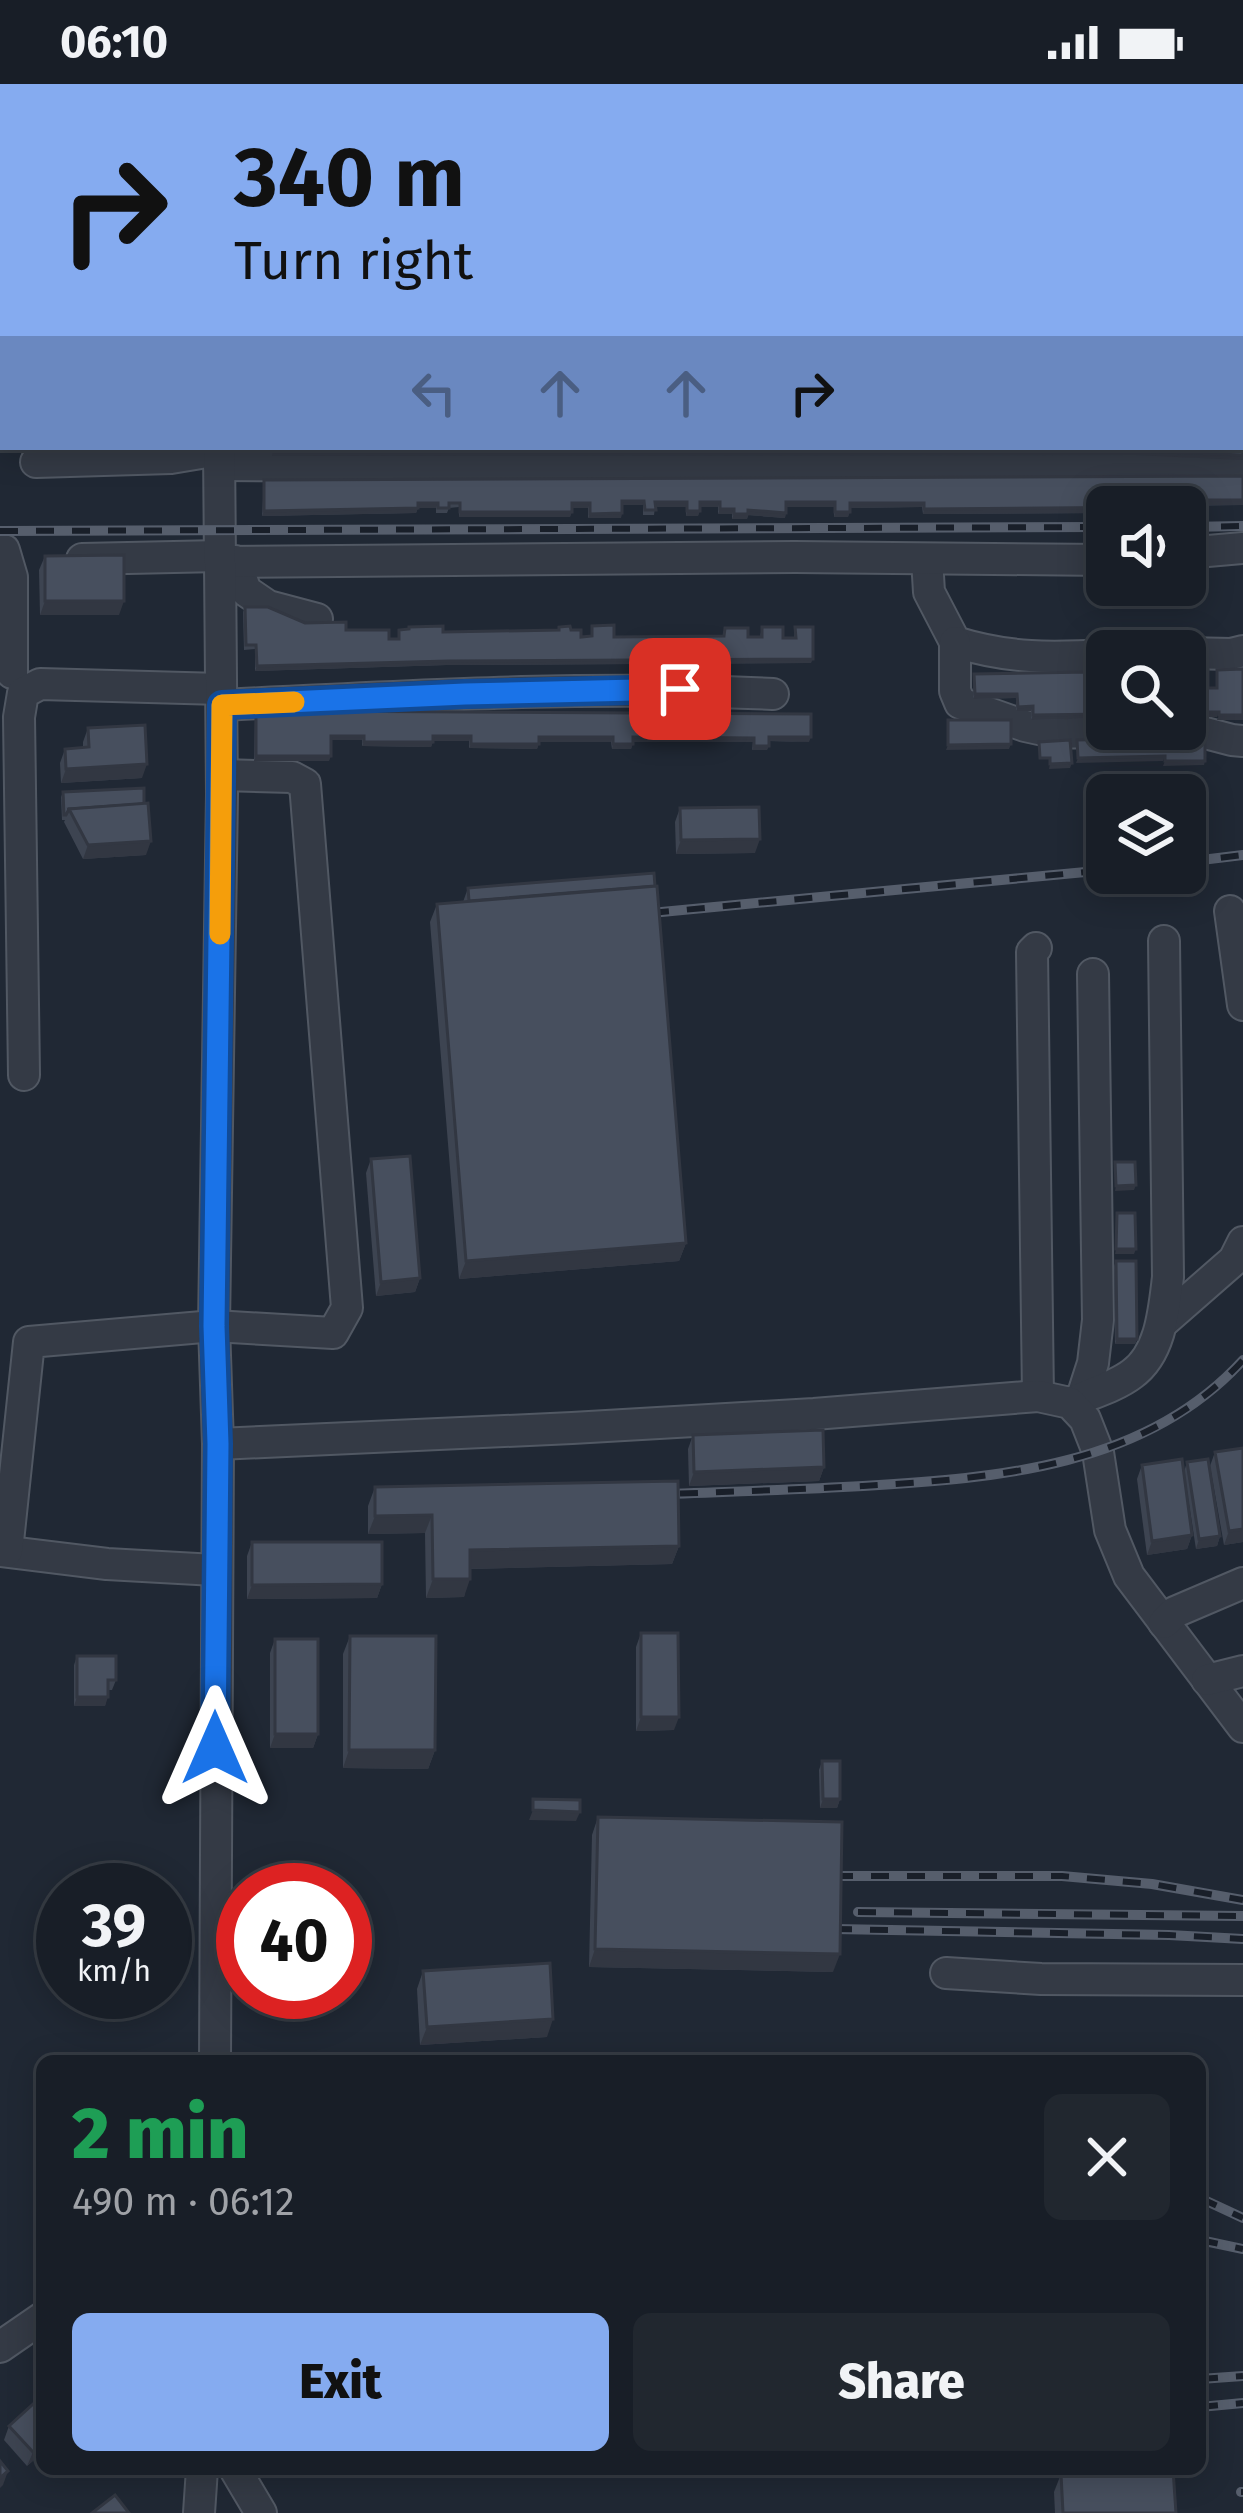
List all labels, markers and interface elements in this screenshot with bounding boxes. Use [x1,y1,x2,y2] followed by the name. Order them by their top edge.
[60,15,168,69] text: 06:10
[234,127,465,228] text: 340 m
[36,132,192,288] icon: right
[234,229,473,293] text: Turn right
[401,360,467,426] icon: left
[527,360,593,426] icon: ahead
[653,360,719,426] icon: ahead
[779,360,845,426] icon: right
[1086,486,1206,894] map controls
[1086,486,1206,606] button: sound
[1086,630,1206,750] button: search
[629,638,731,740] pin
[647,656,713,722] icon: arrive
[1086,774,1206,894] button: layers
[152,1685,278,1811] position arrow
[216,1863,372,2019] speed limit sign: 40
[82,1890,146,1962] text: 39
[77,1953,151,1989] text: km/h
[72,2091,248,2177] text: 2 min
[1044,2094,1170,2220] button: close
[72,2179,295,2225] text: 490 m · 06:12
[72,2313,609,2451] button: Exit
[633,2313,1170,2451] button: Share

